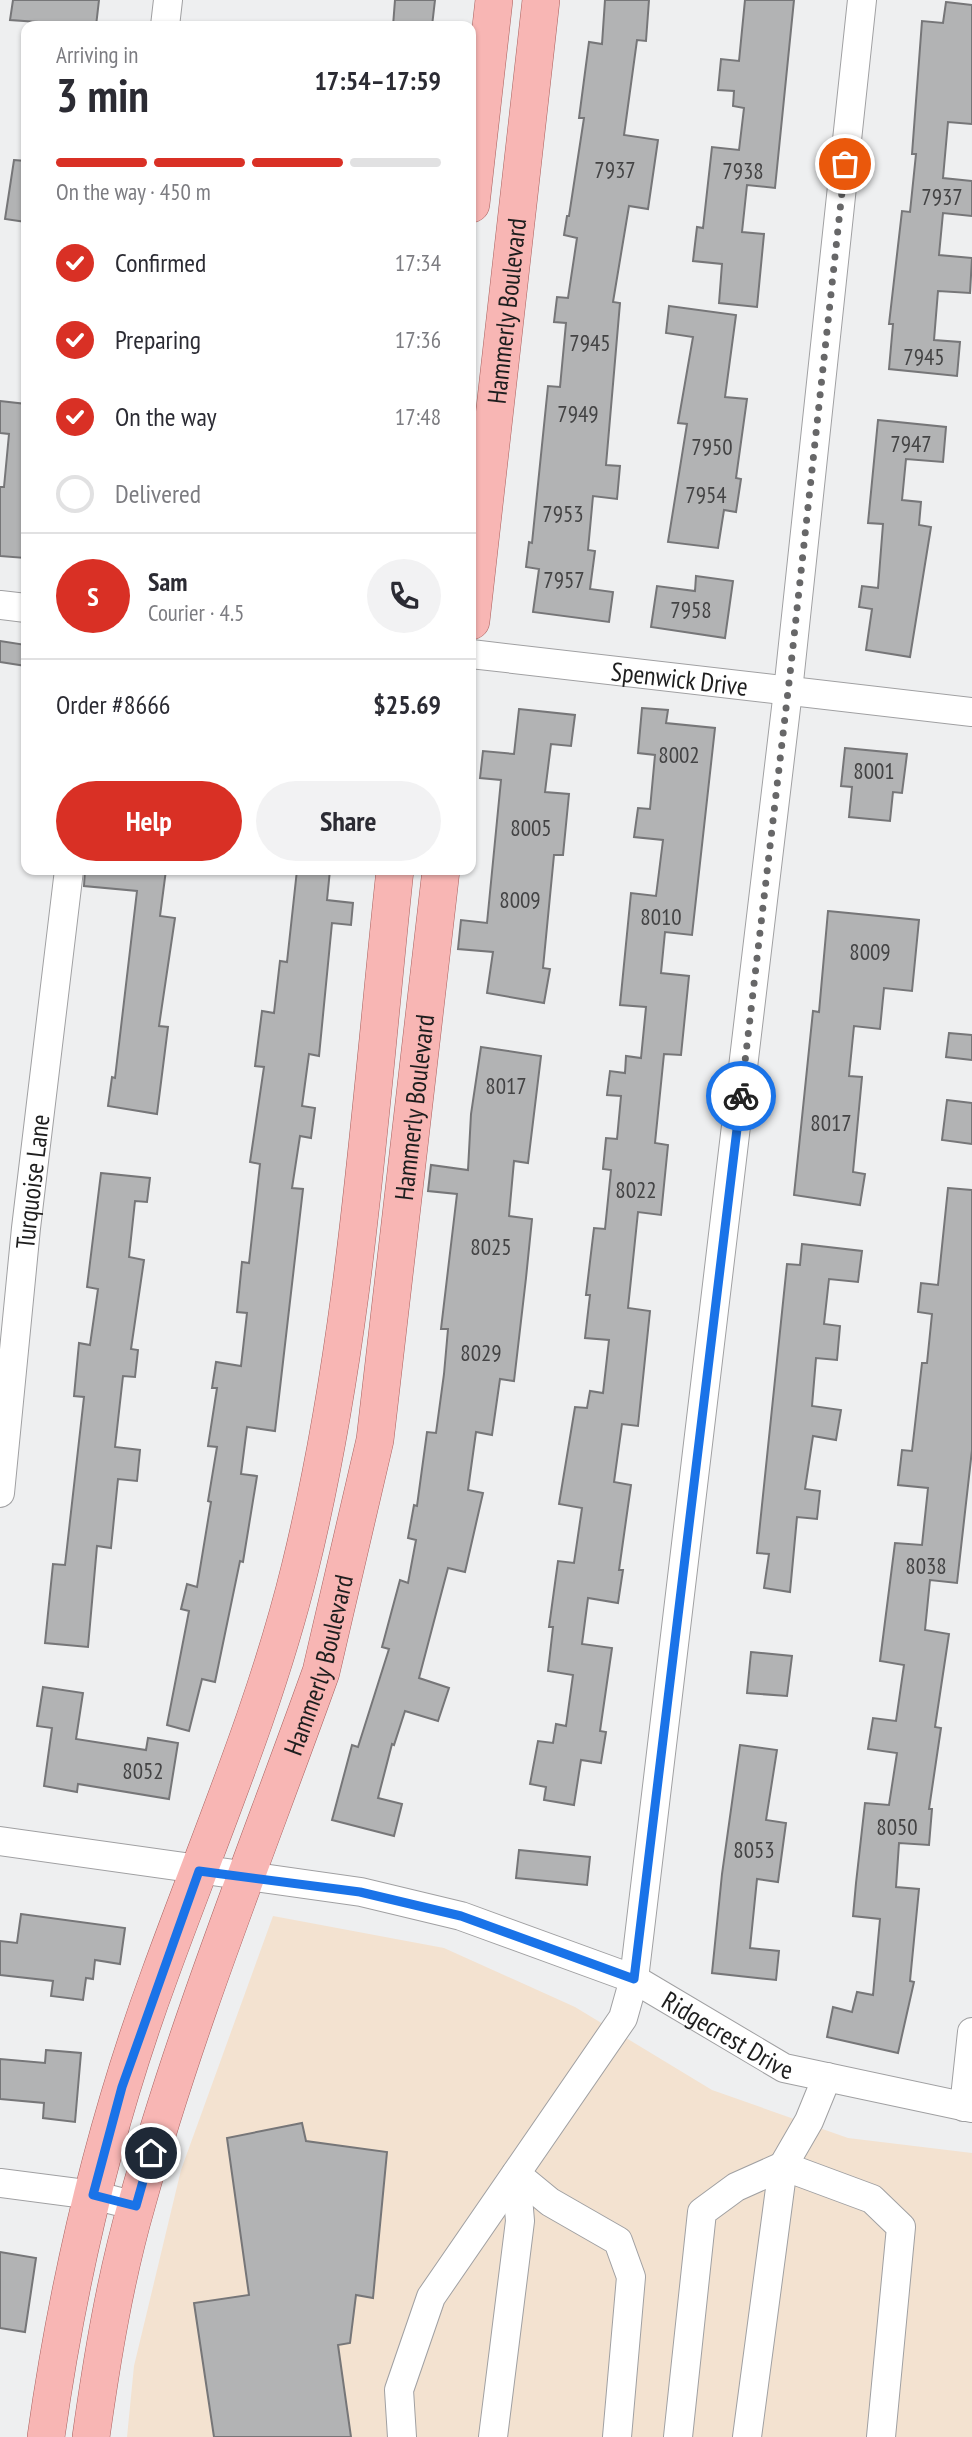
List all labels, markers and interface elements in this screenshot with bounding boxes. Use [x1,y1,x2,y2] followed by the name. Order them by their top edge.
[56,40,138,69] text: Arriving in
[314,64,441,97] text: 17:54–17:59
[56,65,149,125] text: 3 min
[815,134,875,194] pin
[826,145,864,183] icon: bag
[594,155,636,184] house number: 7937
[722,156,764,185] house number: 7938
[56,177,211,206] text: On the way · 450 m
[921,182,963,211] house number: 7937
[479,216,533,406] street label: Hammerly Boulevard
[56,244,94,282] icon: check
[115,246,206,279] text: Confirmed
[395,248,441,277] text: 17:34
[56,321,94,359] icon: check
[115,323,201,356] text: Preparing
[395,325,441,354] text: 17:36
[569,328,611,357] house number: 7945
[903,342,945,371] house number: 7945
[56,398,94,436] icon: check
[557,399,599,428] house number: 7949
[115,400,217,433] text: On the way
[395,402,441,431] text: 17:48
[890,429,932,458] house number: 7947
[691,432,733,461] house number: 7950
[115,477,201,510] text: Delivered
[685,480,727,509] house number: 7954
[542,499,584,528] house number: 7953
[367,559,441,633] button: phone
[148,565,187,598] text: Sam
[543,565,585,594] house number: 7957
[87,580,99,613] text: S
[670,595,712,624] house number: 7958
[148,598,244,627] text: Courier · 4.5
[610,654,750,702] street label: Spenwick Drive
[56,688,171,721] text: Order #8666
[373,688,441,721] text: $25.69
[658,740,700,769] house number: 8002
[853,756,895,785] house number: 8001
[56,781,242,861] button: Help
[256,781,441,861] button: Share
[510,813,552,842] house number: 8005
[499,885,541,914] house number: 8009
[640,902,682,931] house number: 8010
[849,937,891,966] house number: 8009
[386,1013,441,1202] street label: Hammerly Boulevard
[706,1061,776,1131] courier
[485,1071,527,1100] house number: 8017
[722,1077,760,1115] icon: bike
[810,1108,852,1137] house number: 8017
[8,1112,56,1250] street label: Turquoise Lane
[615,1175,657,1204] house number: 8022
[470,1232,512,1261] house number: 8025
[460,1338,502,1367] house number: 8029
[905,1551,947,1580] house number: 8038
[276,1571,360,1760] street label: Hammerly Boulevard
[122,1756,164,1785] house number: 8052
[876,1812,918,1841] house number: 8050
[733,1835,775,1864] house number: 8053
[656,1983,796,2086] street label: Ridgecrest Drive
[121,2123,181,2183] pin
[132,2134,170,2172] icon: home

